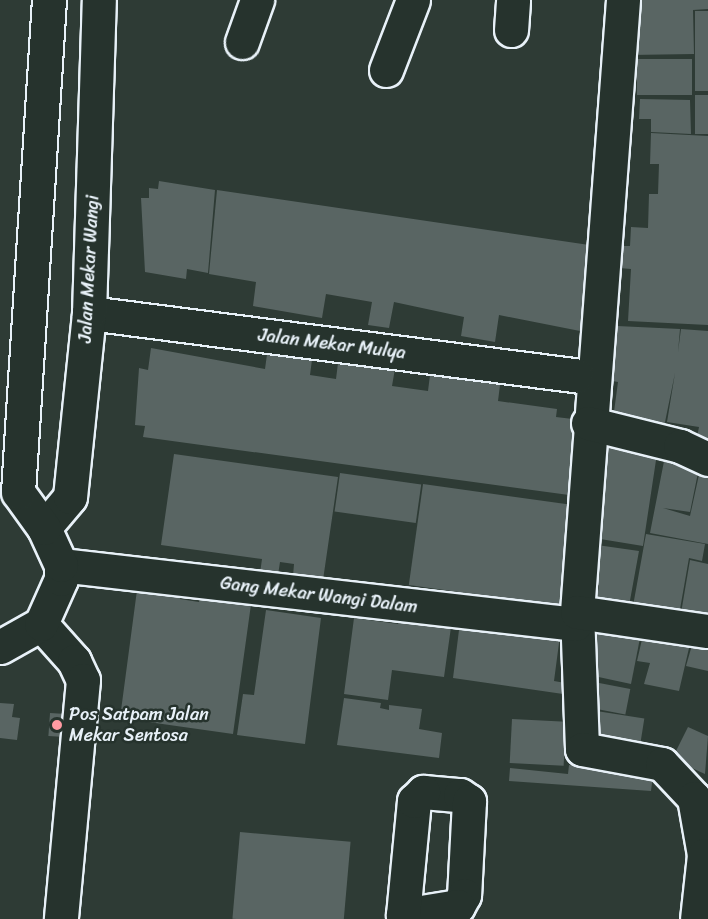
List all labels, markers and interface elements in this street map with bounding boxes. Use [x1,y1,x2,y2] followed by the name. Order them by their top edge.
[74,195,104,343] street label: Jalan Mekar Wangi
[257,324,407,364] street label: Jalan Mekar Mulya
[220,572,418,618] street label: Gang Mekar Wangi Dalam
[69,704,209,746] place label: Pos Satpam Jalan Mekar Sentosa
[50,718,64,732] marker: Pos Satpam Jalan Mekar Sentosa

